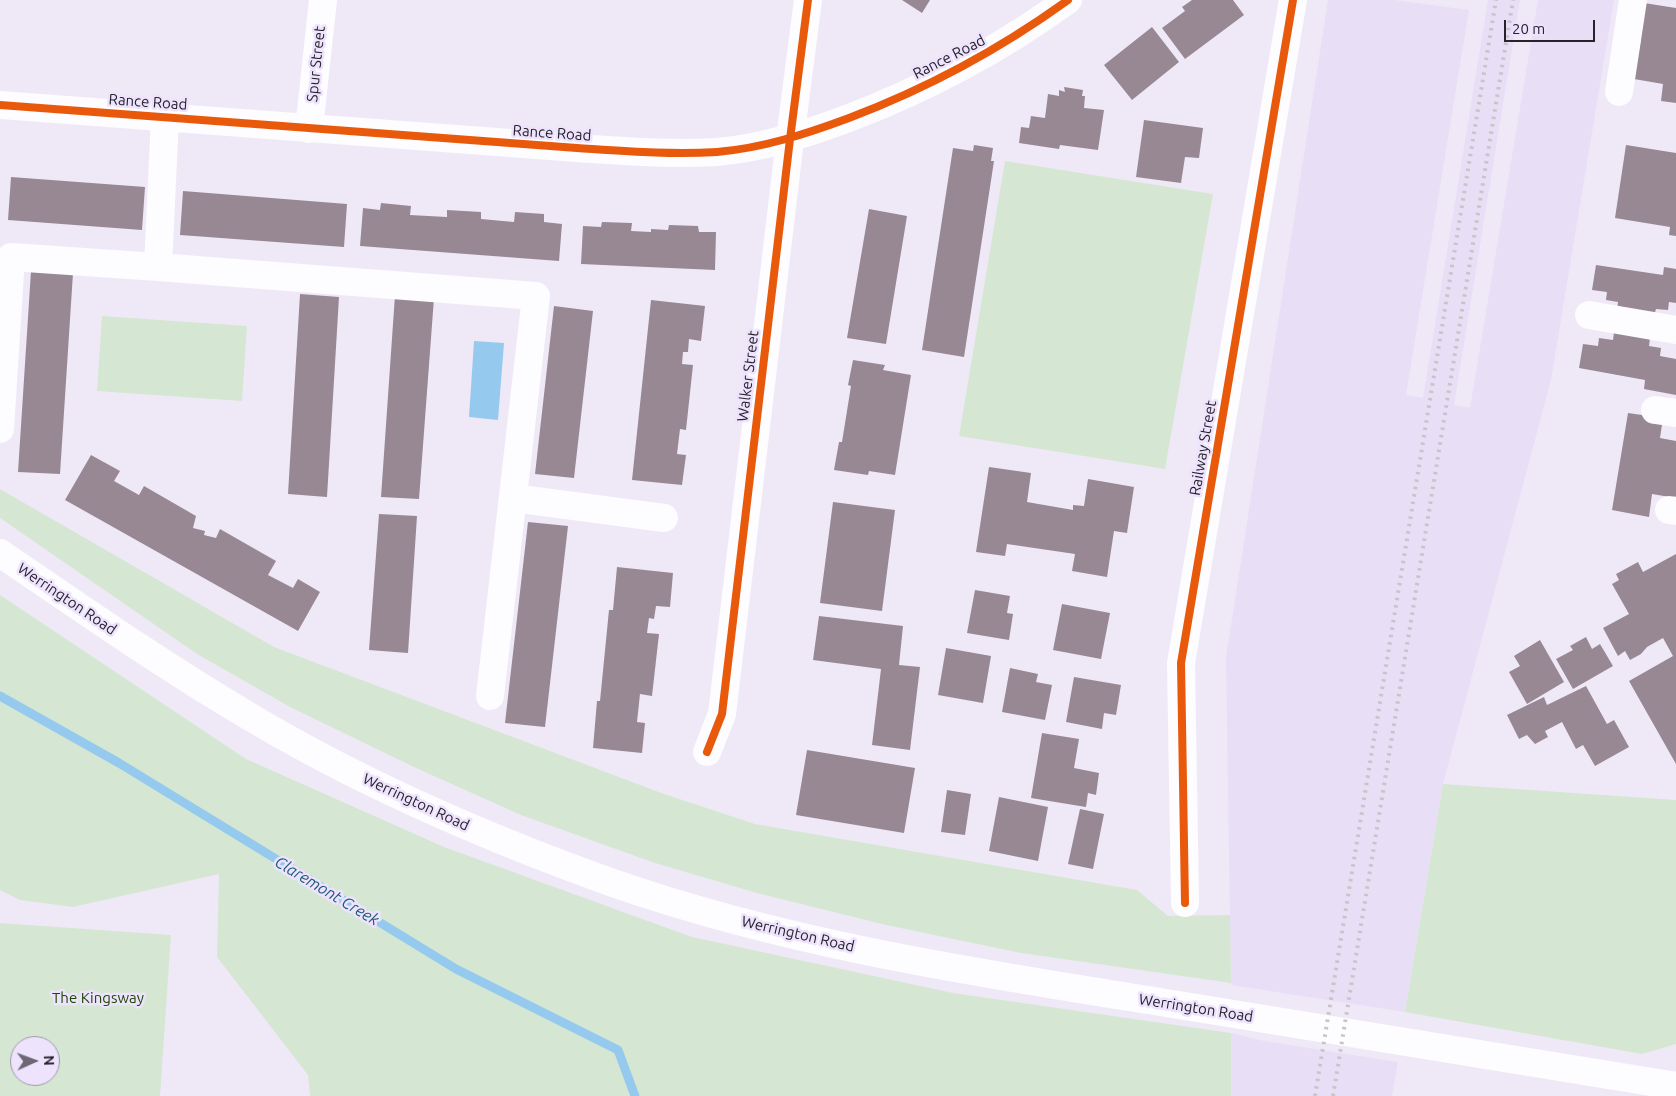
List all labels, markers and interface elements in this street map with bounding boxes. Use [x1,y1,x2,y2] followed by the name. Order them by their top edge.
[1506,10,1597,42] scale bar
[1512,20,1545,37] text: 20 m
[303,25,329,103] street label: Spur Street
[910,31,988,83] street label: Rance Road
[108,90,188,114] street label: Rance Road
[512,121,592,145] street label: Rance Road
[733,329,763,423] street label: Walker Street
[1186,399,1220,497] street label: Railway Street
[14,559,120,639] street label: Werrington Road
[360,769,472,835] street label: Werrington Road
[271,852,383,930] water label: Claremont Creek
[740,912,856,956] street label: Werrington Road
[52,989,144,1007] park label: The Kingsway
[1138,990,1254,1026] street label: Werrington Road
[10,1036,60,1086] north arrow
[41,1055,57,1066] text: N

